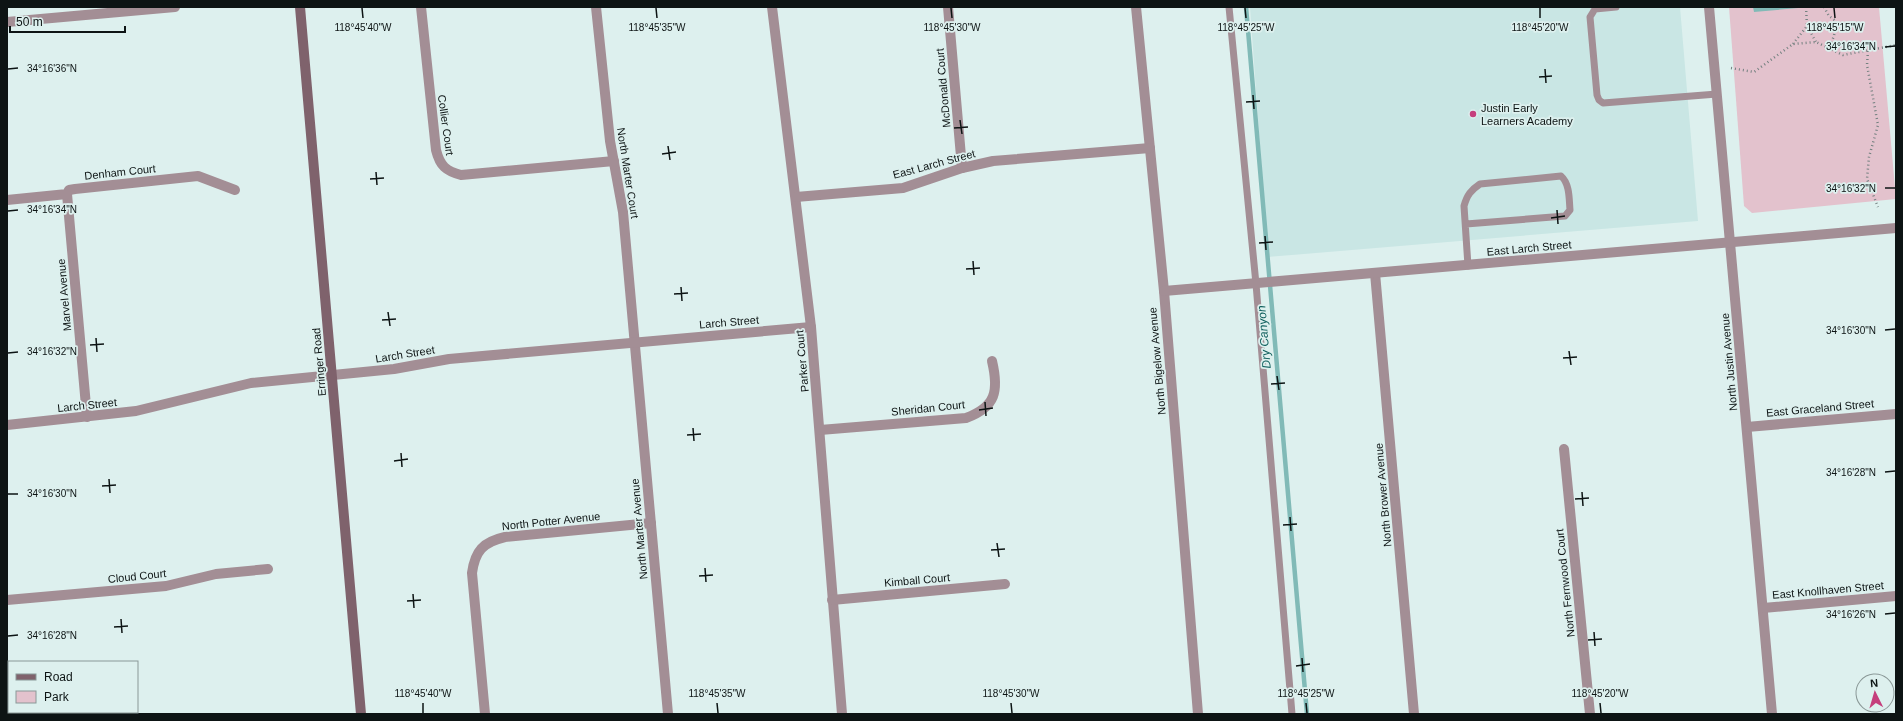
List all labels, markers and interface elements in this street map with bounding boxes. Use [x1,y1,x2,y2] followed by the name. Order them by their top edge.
[10,8,125,34] scale bar
[16,15,43,29] text: 50 m
[334,22,392,33] text: 118°45'40"W
[628,22,686,33] text: 118°45'35"W
[923,22,981,33] text: 118°45'30"W
[1217,22,1275,33] text: 118°45'25"W
[1511,22,1569,33] text: 118°45'20"W
[1806,22,1864,33] text: 118°45'15"W
[1826,41,1876,52] text: 34°16'34"N
[934,48,952,128] street label: McDonald Court
[27,63,77,74] text: 34°16'36"N
[436,94,456,156] street label: Collier Court
[1481,102,1573,127] place label: Justin Early Learners Academy
[1468,109,1478,119] marker: Justin Early Learners Academy
[615,127,641,219] street label: North Marter Court
[891,147,977,181] street label: East Larch Street
[84,162,156,182] street label: Denham Court
[1826,183,1876,194] text: 34°16'32"N
[27,204,77,215] text: 34°16'34"N
[1486,238,1572,258] street label: East Larch Street
[55,258,73,332] street label: Marvel Avenue
[1254,305,1274,369] water label: Dry Canyon
[1146,307,1168,415] street label: North Bigelow Avenue
[699,313,759,331] street label: Larch Street
[1719,313,1739,411] street label: North Justin Avenue
[1826,325,1876,336] text: 34°16'30"N
[310,327,328,397] street label: Erringer Road
[793,329,811,393] street label: Parker Court
[374,343,436,365] street label: Larch Street
[27,346,77,357] text: 34°16'32"N
[57,396,117,414] street label: Larch Street
[1766,397,1874,419] street label: East Graceland Street
[891,398,965,418] street label: Sheridan Court
[1372,442,1394,548] street label: North Brower Avenue
[1826,467,1876,478] text: 34°16'28"N
[629,478,649,580] street label: North Marter Avenue
[27,488,77,499] text: 34°16'30"N
[501,510,601,532] street label: North Potter Avenue
[1553,528,1577,638] street label: North Fernwood Court
[107,567,167,585] street label: Cloud Court
[884,571,950,589] street label: Kimball Court
[1772,579,1884,601] street label: East Knollhaven Street
[1826,609,1876,620] text: 34°16'26"N
[27,630,77,641] text: 34°16'28"N
[8,661,138,713] legend
[44,670,73,684] text: Road
[1855,673,1895,713] north arrow
[1870,677,1879,689] text: N
[394,688,452,699] text: 118°45'40"W
[688,688,746,699] text: 118°45'35"W
[982,688,1040,699] text: 118°45'30"W
[1277,688,1335,699] text: 118°45'25"W
[1571,688,1629,699] text: 118°45'20"W
[44,690,70,704] text: Park

